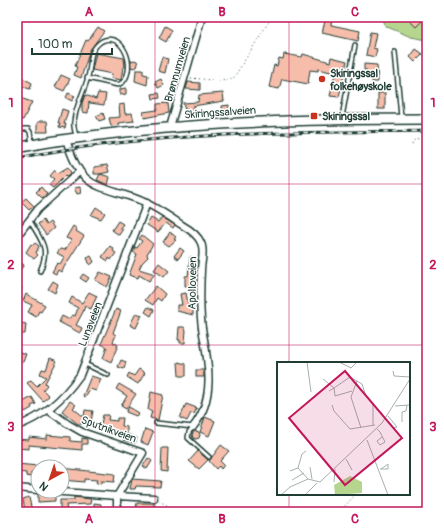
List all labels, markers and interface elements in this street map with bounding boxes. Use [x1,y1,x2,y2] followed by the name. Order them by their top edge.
[85,4,94,20] text: A
[218,4,226,20] text: B
[351,4,359,20] text: C
[32,30,112,56] scale bar
[162,35,193,103] street label: Brønnumveien
[38,37,73,52] text: 100 m
[330,67,392,93] place label: Skiringssal folkehøyskole
[317,74,327,84] marker: Skiringssal folkehøyskole
[8,95,14,111] text: 1
[430,95,436,111] text: 1
[184,104,256,121] street label: Skiringssalveien
[322,110,370,123] place label: Skiringssal
[309,111,319,121] marker: Skiringssal
[186,256,199,310] street label: Apolloveien
[7,257,15,273] text: 2
[429,257,437,273] text: 2
[76,300,105,348] street label: Lunaveien
[277,362,410,495] inset map
[79,413,138,446] street label: Sputnikveien
[7,419,15,435] text: 3
[429,419,437,435] text: 3
[30,459,70,499] north arrow
[36,479,51,494] text: N
[85,511,94,527] text: A
[218,511,226,527] text: B
[351,511,359,527] text: C

